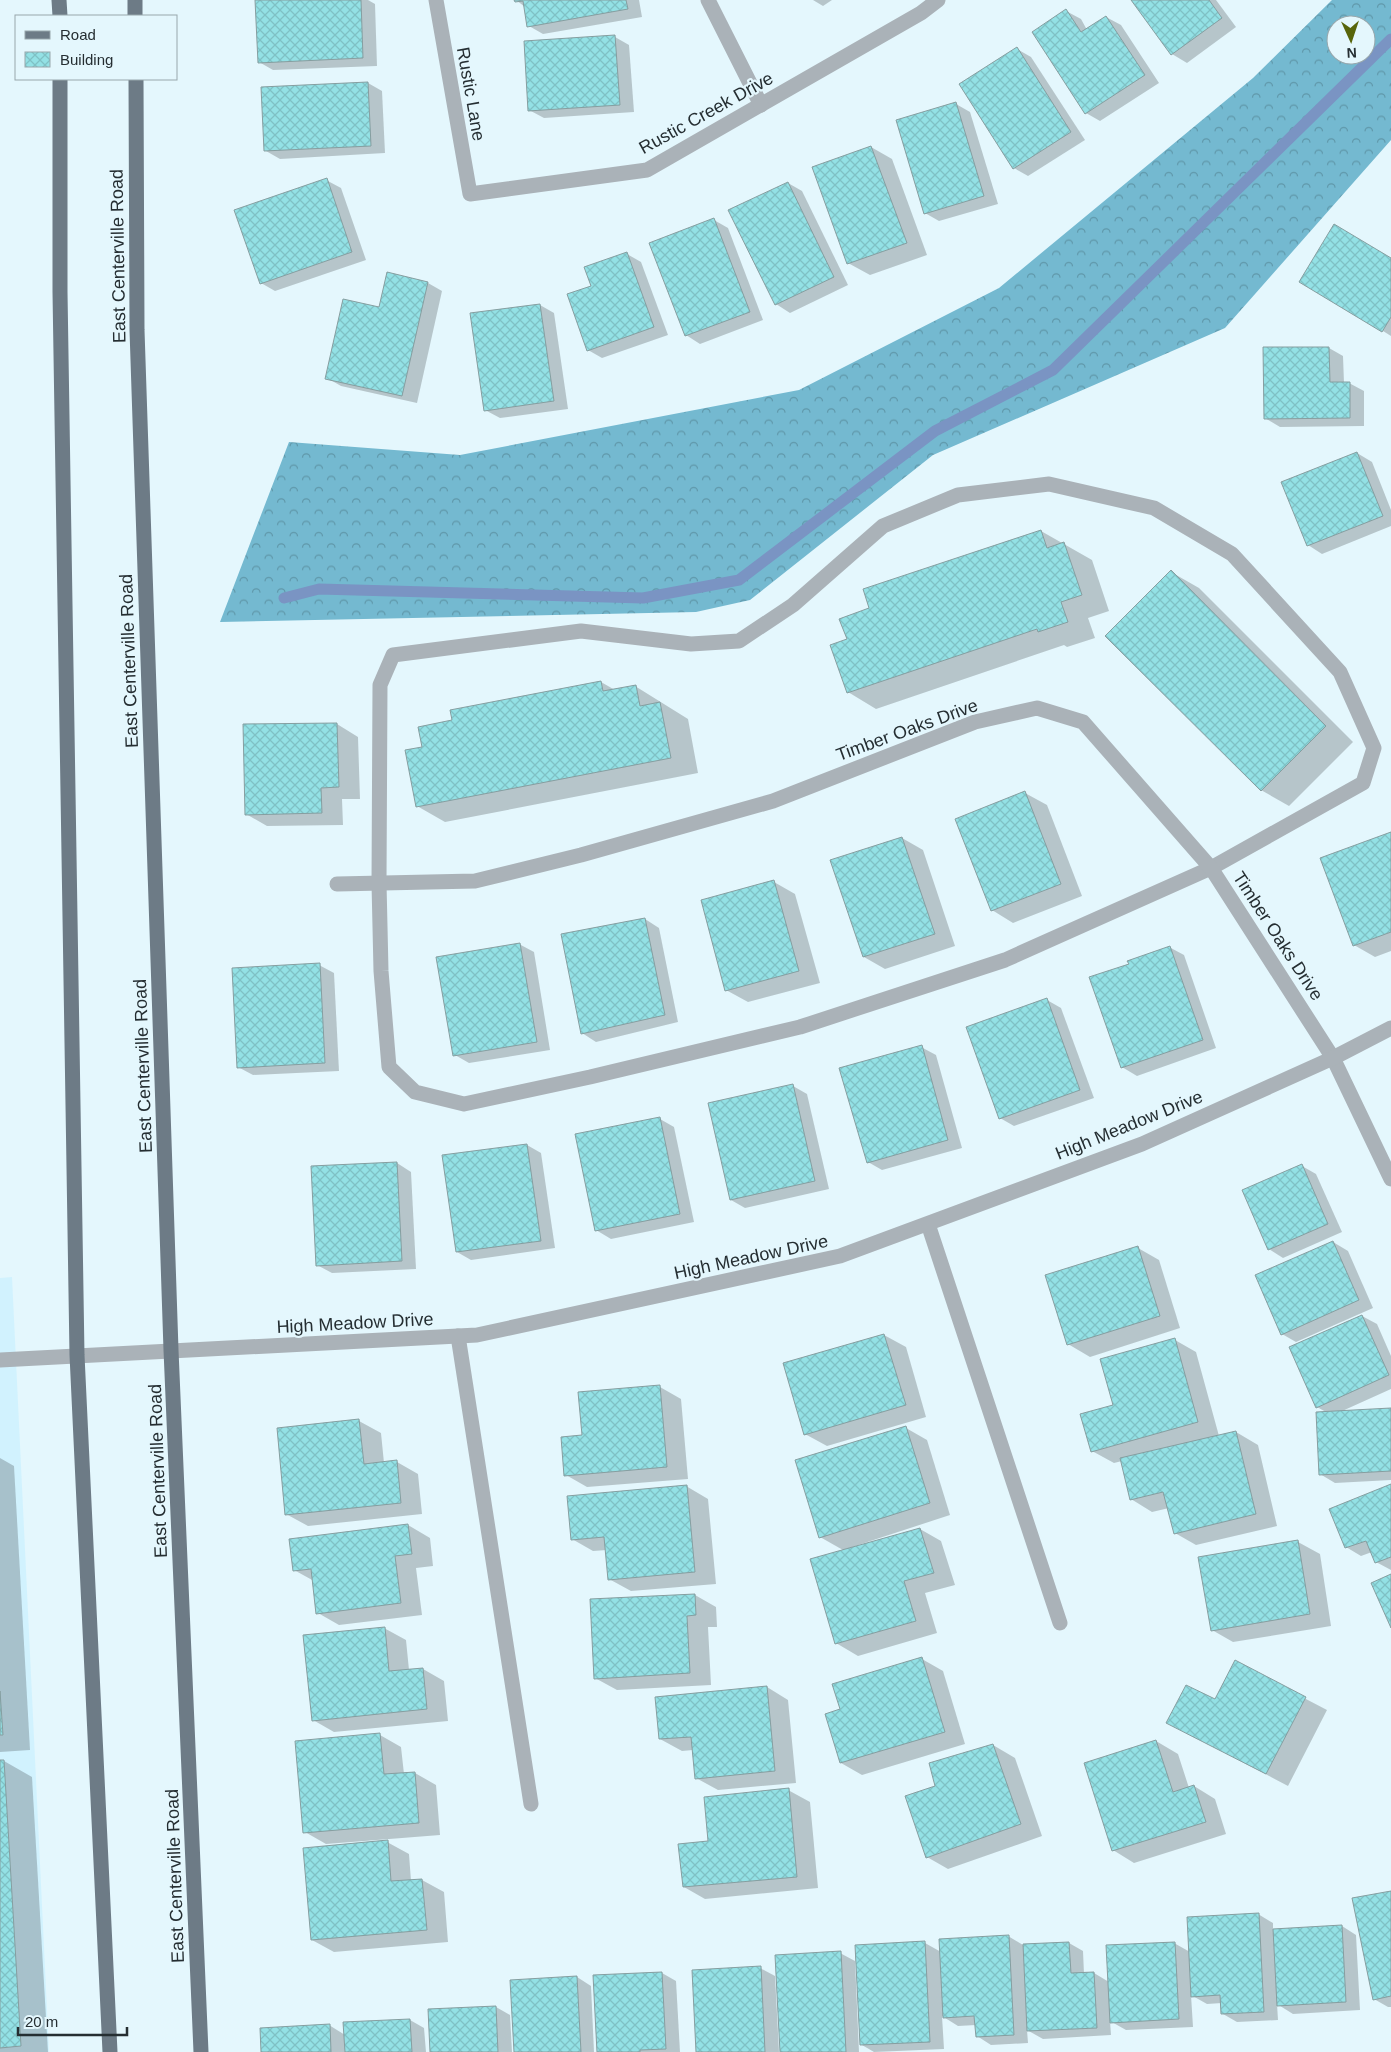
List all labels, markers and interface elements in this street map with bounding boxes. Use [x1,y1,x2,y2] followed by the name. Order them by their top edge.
[15,15,178,80] legend
[1326,15,1376,65] north arrow
[60,26,96,43] text: Road
[453,45,489,143] street label: Rustic Lane
[1346,45,1357,61] text: N
[60,51,113,68] text: Building
[636,68,776,158] street label: Rustic Creek Drive
[106,169,130,343] street label: East Centerville Road
[116,574,142,748] street label: East Centerville Road
[833,695,981,765] street label: Timber Oaks Drive
[1229,868,1327,1004] street label: Timber Oaks Drive
[130,979,156,1153] street label: East Centerville Road
[1052,1086,1206,1164] street label: High Meadow Drive
[672,1231,830,1283] street label: High Meadow Drive
[276,1309,434,1337] street label: High Meadow Drive
[145,1384,171,1558] street label: East Centerville Road
[162,1789,188,1963] street label: East Centerville Road
[18,2004,126,2036] scale bar
[25,2013,58,2030] text: 20 m

